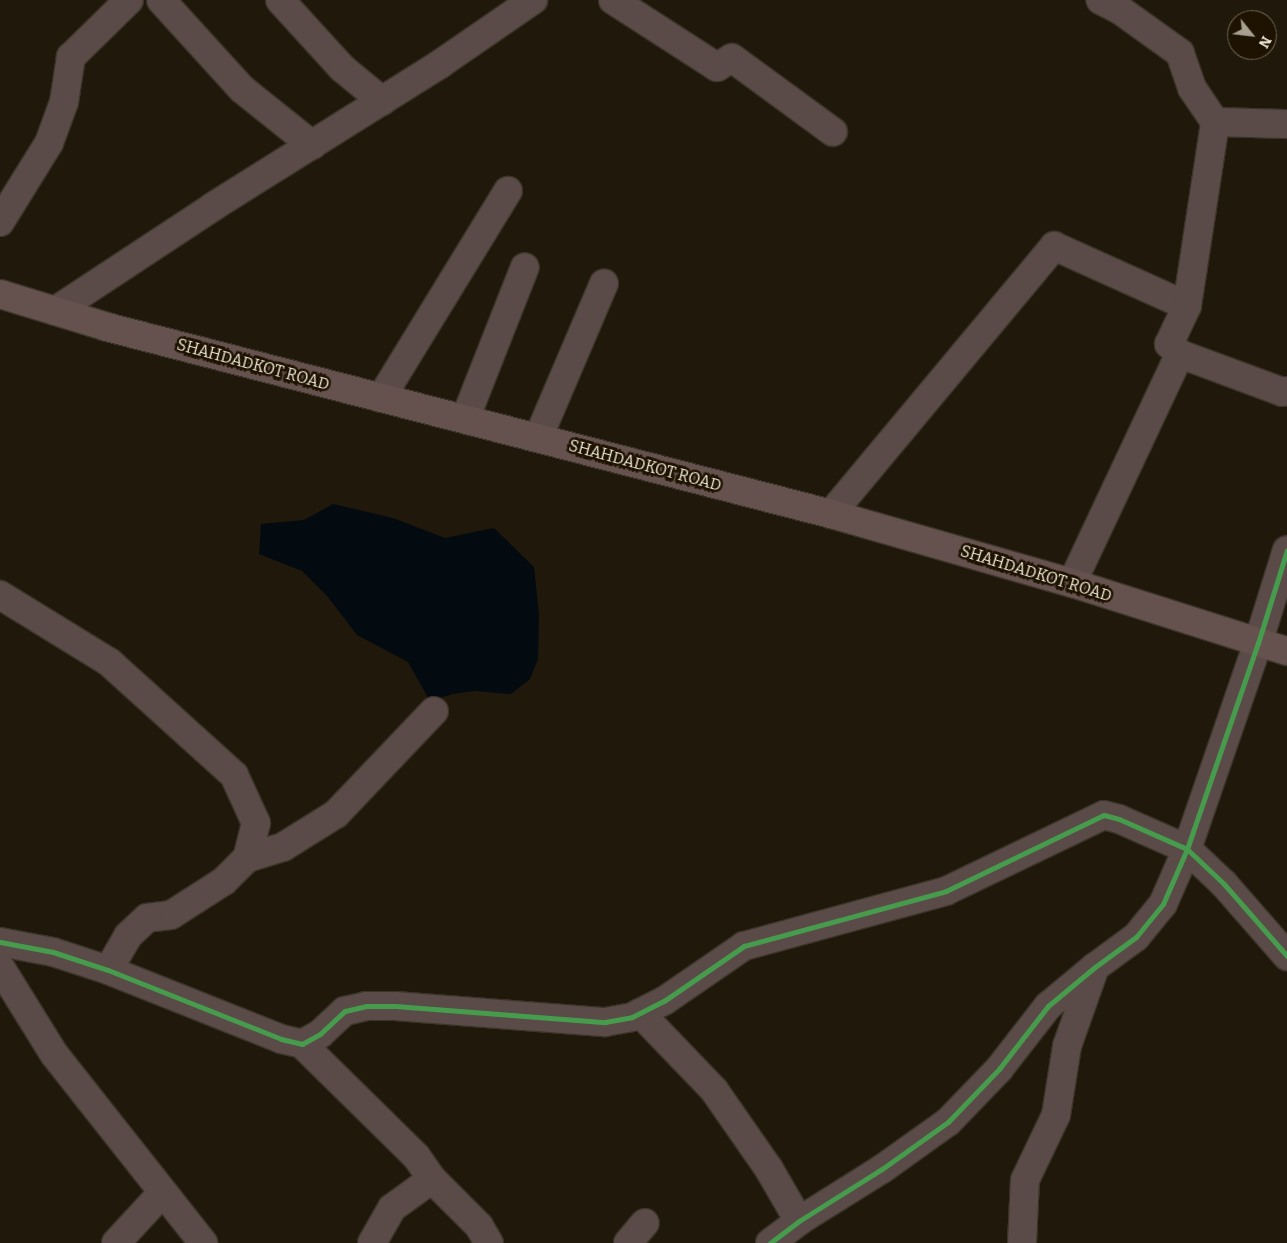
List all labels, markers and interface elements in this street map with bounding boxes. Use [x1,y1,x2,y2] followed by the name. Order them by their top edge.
[1227,10,1277,60] north arrow
[1255,33,1275,51] text: N
[175,335,331,395] street label: SHAHDADKOT ROAD
[567,436,723,496] street label: SHAHDADKOT ROAD
[958,542,1114,606] street label: SHAHDADKOT ROAD

